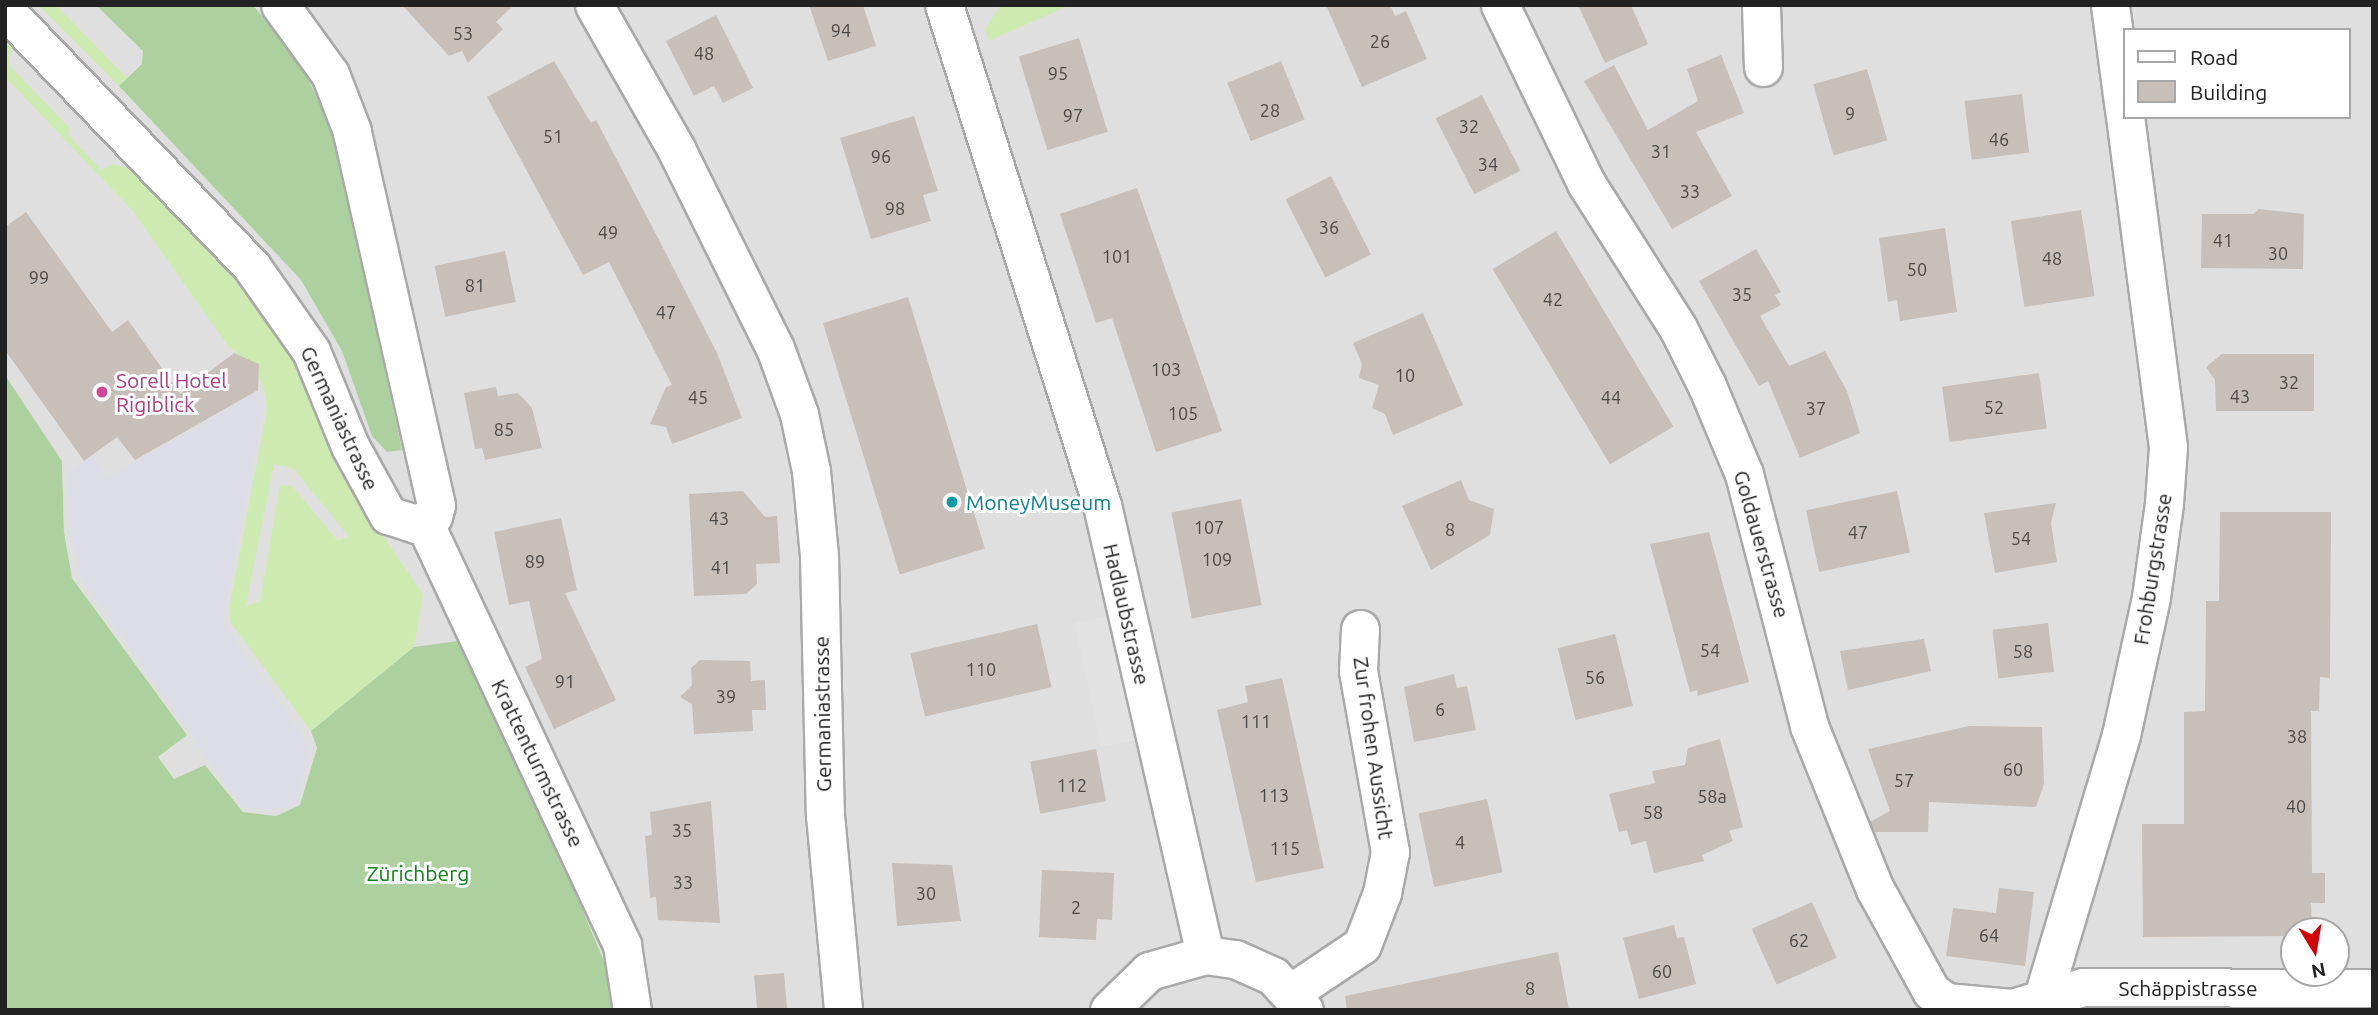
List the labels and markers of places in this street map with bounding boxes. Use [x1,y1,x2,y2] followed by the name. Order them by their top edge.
[116,367,227,417] place label: Sorell Hotel Rigiblick
[94,384,110,400] marker: Sorell Hotel Rigiblick
[966,489,1111,515] place label: MoneyMuseum
[944,494,960,510] marker: MoneyMuseum

